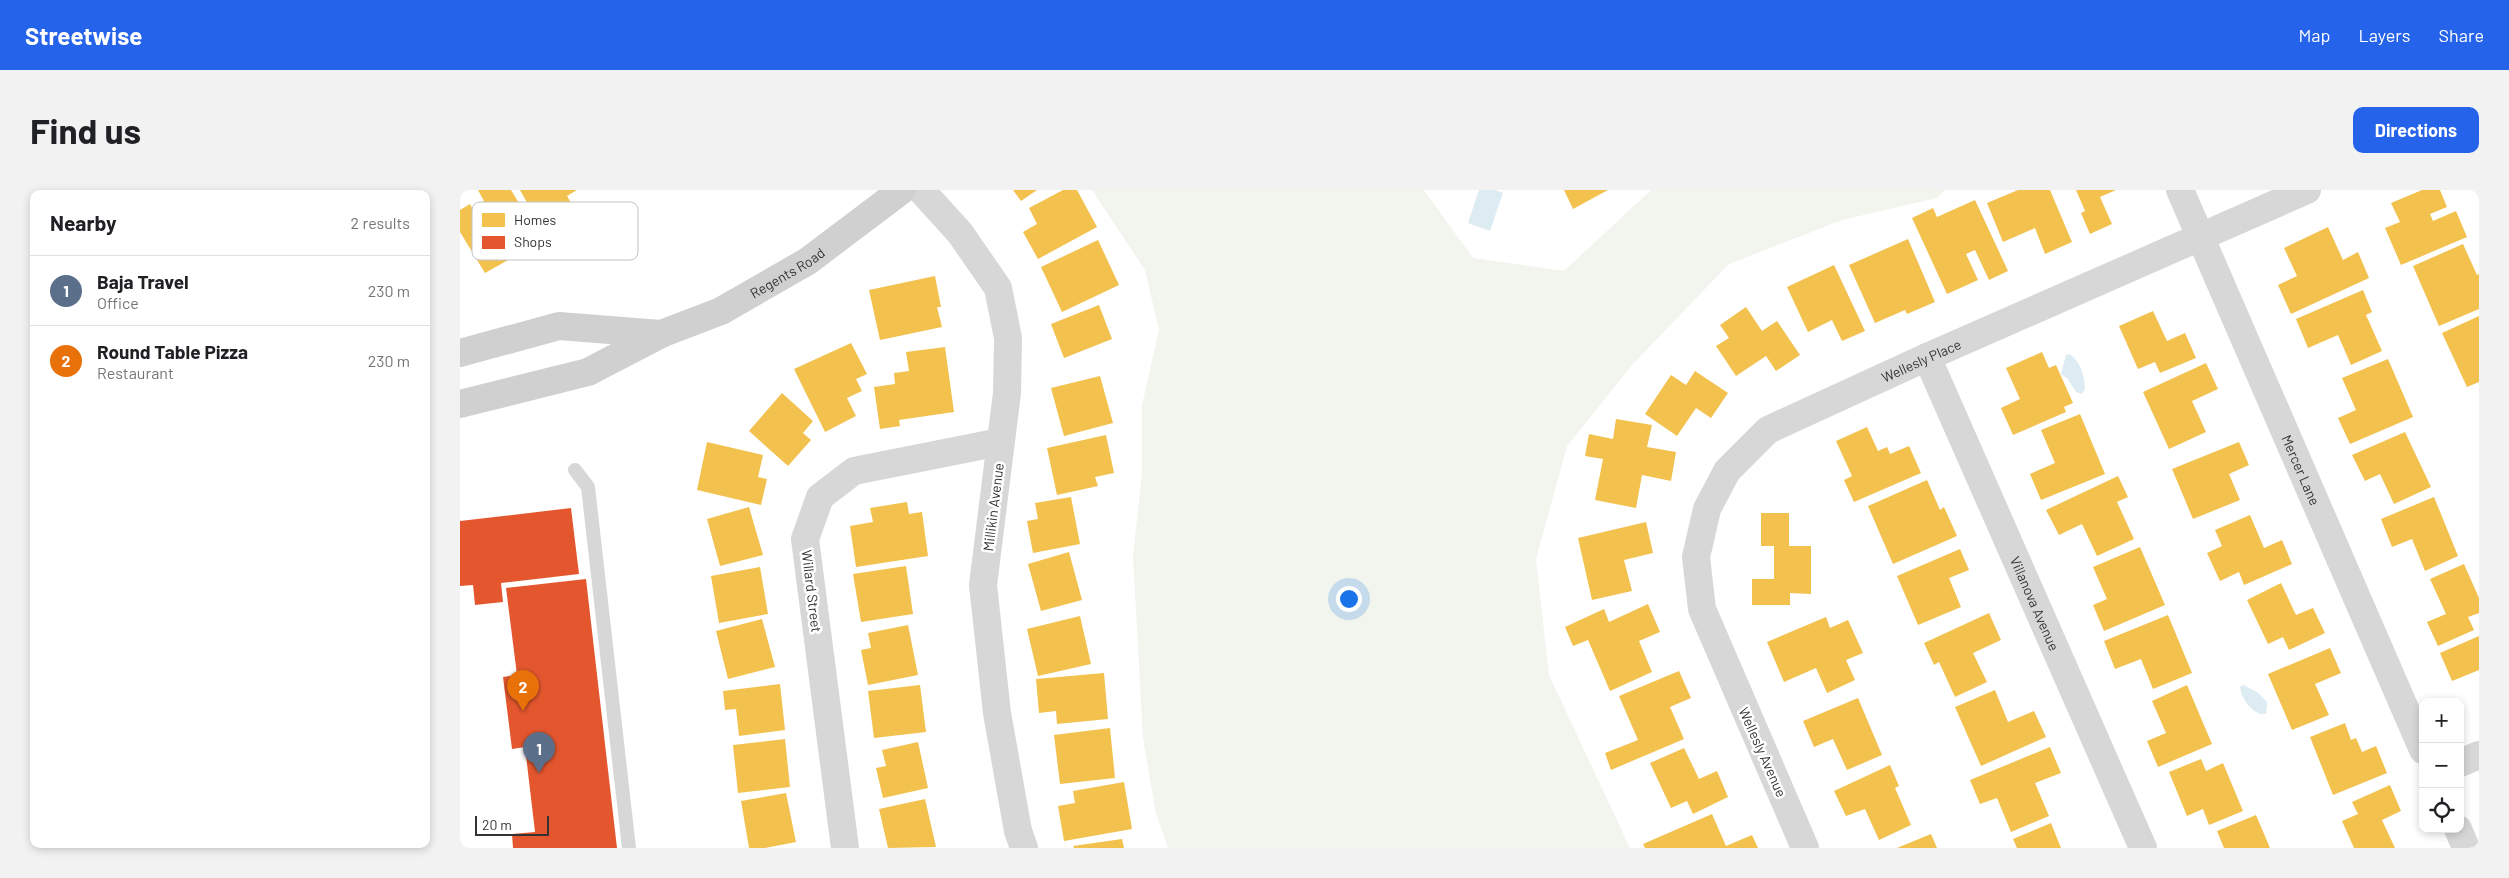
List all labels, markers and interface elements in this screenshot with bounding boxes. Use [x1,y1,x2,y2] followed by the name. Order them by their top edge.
[25,21,142,50] text: Streetwise
[2298,24,2330,46] text: Map
[2358,24,2411,46] text: Layers
[2439,24,2484,46] text: Share
[2353,107,2479,153] button: Directions
[30,109,141,151] text: Find us
[472,202,638,260] legend
[50,210,116,235] text: Nearby
[514,211,557,228] text: Homes
[351,213,410,232] text: 2 results
[514,233,552,250] text: Shops
[747,243,828,301] street label: Regents Road
[97,270,189,293] text: Baja Travel
[63,281,69,300] text: 1
[368,281,410,300] text: 230 m
[97,293,139,312] text: Office
[1878,335,1963,385] street label: Wellesly Place
[97,340,248,363] text: Round Table Pizza
[62,351,70,370] text: 2
[368,351,410,370] text: 230 m
[97,363,174,382] text: Restaurant
[2279,432,2324,508] street label: Mercer Lane
[979,462,1007,552] street label: Millikin Avenue
[798,549,826,633] street label: Willard Street
[2007,553,2063,653] street label: Villanova Avenue
[1336,586,1362,612] your location
[507,670,539,711] pin: 2
[2419,698,2464,833] map controls
[2419,698,2464,743] button: +
[1736,704,1790,800] street label: Wellesly Avenue
[523,732,555,773] pin: 1
[2419,743,2464,788] button: −
[2419,788,2464,833] button: locate
[475,813,549,836] scale bar
[482,816,512,833] text: 20 m

